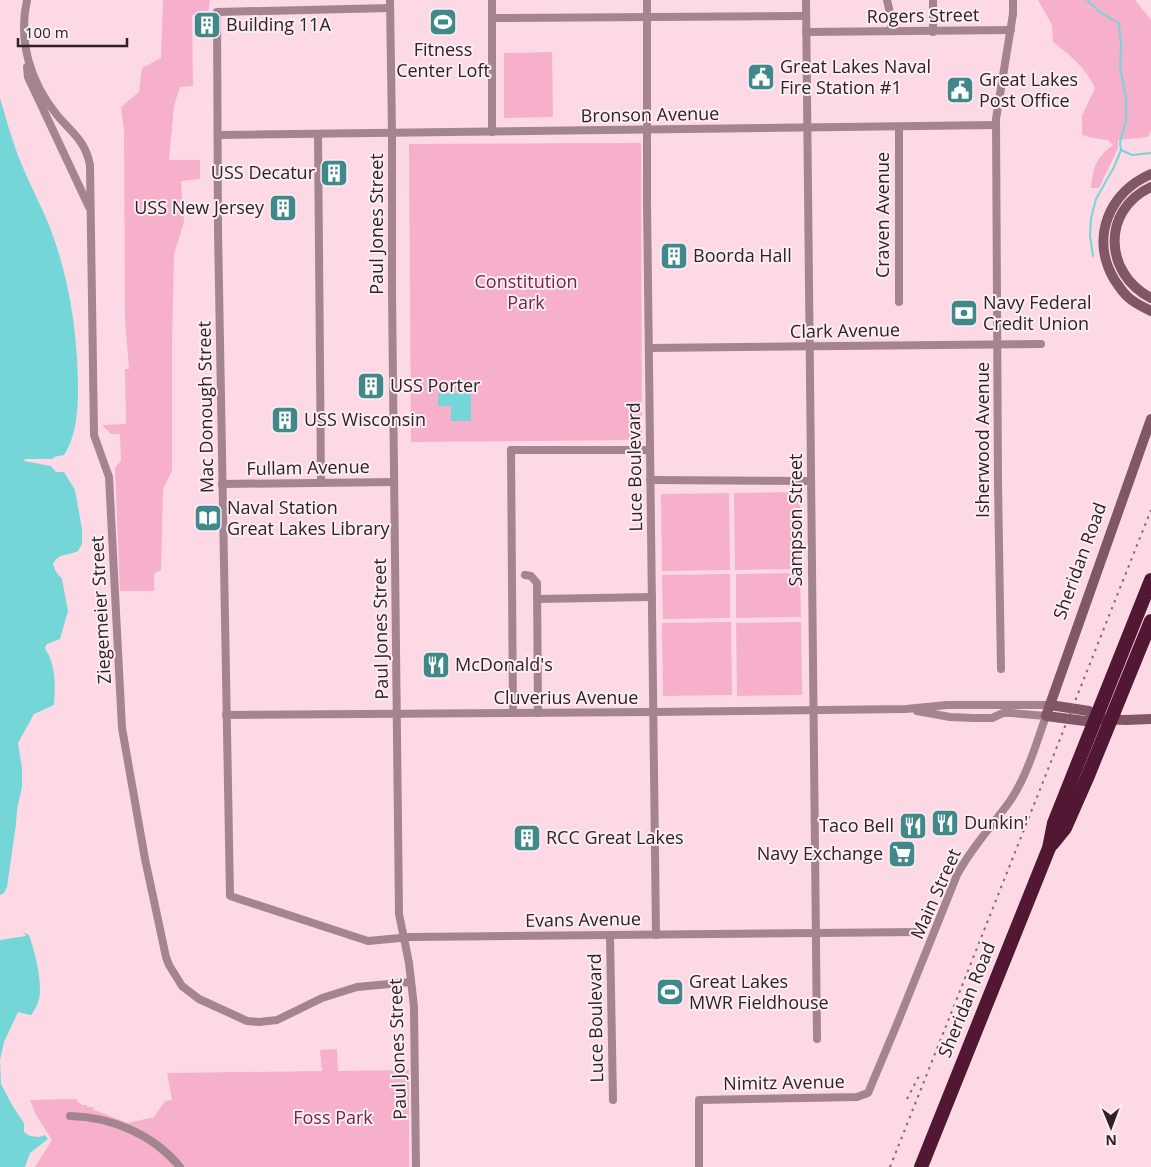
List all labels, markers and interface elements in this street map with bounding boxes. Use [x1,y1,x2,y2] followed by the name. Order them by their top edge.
[866,2,980,28] street label: Rogers Street
[428,7,458,37] sports icon: Fitness Center Loft
[192,10,222,40] building icon: Building 11A
[226,12,331,36] place label: Building 11A
[18,15,126,47] scale bar
[25,22,69,42] text: 100 m
[396,37,490,82] place label: Fitness Center Loft
[780,54,931,99] place label: Great Lakes Naval Fire Station #1
[746,62,776,92] public building icon: Great Lakes Naval Fire Station #1
[979,67,1078,112] place label: Great Lakes Post Office
[945,75,975,105] public building icon: Great Lakes Post Office
[580,101,720,127] street label: Bronson Avenue
[870,152,894,278] street label: Craven Avenue
[364,153,388,295] street label: Paul Jones Street
[319,158,349,188] building icon: USS Decatur
[211,160,316,184] place label: USS Decatur
[268,193,298,223] building icon: USS New Jersey
[134,195,265,219] place label: USS New Jersey
[659,241,689,271] building icon: Boorda Hall
[693,243,792,267] place label: Boorda Hall
[474,269,578,314] park label: Constitution Park
[983,290,1092,335] place label: Navy Federal Credit Union
[949,298,979,328] bank icon: Navy Federal Credit Union
[790,317,900,343] street label: Clark Avenue
[192,321,218,493] street label: Mac Donough Street
[970,362,994,518] street label: Isherwood Avenue
[356,371,386,401] building icon: USS Porter
[390,373,481,397] place label: USS Porter
[621,402,647,532] street label: Luce Boulevard
[270,405,300,435] building icon: USS Wisconsin
[304,407,426,431] place label: USS Wisconsin
[246,454,370,480] street label: Fullam Avenue
[783,454,807,586] street label: Sampson Street
[227,495,391,540] place label: Naval Station Great Lakes Library
[1047,499,1111,622] street label: Sheridan Road
[193,503,223,533] library icon: Naval Station Great Lakes Library
[84,535,116,685] street label: Ziegemeier Street
[367,558,393,700] street label: Paul Jones Street
[421,650,451,680] restaurant icon: McDonald's
[455,652,553,676] place label: McDonald's
[494,685,638,709] street label: Cluverius Avenue
[930,808,960,838] restaurant icon: Dunkin'
[964,810,1028,834] place label: Dunkin'
[898,811,928,841] restaurant icon: Taco Bell
[819,813,894,837] place label: Taco Bell
[512,823,542,853] building icon: RCC Great Lakes
[546,825,684,849] place label: RCC Great Lakes
[887,839,917,869] supermarket icon: Navy Exchange
[757,841,883,865] place label: Navy Exchange
[904,845,966,943] street label: Main Street
[525,906,641,932] street label: Evans Avenue
[932,938,1000,1061] street label: Sheridan Road
[582,953,608,1083] street label: Luce Boulevard
[689,969,829,1014] place label: Great Lakes MWR Fieldhouse
[655,977,685,1007] sports icon: Great Lakes MWR Fieldhouse
[383,978,411,1120] street label: Paul Jones Street
[723,1069,845,1095] street label: Nimitz Avenue
[1086,1102,1136,1152] north arrow
[293,1105,373,1129] park label: Foss Park
[1105,1131,1117,1150] text: N

